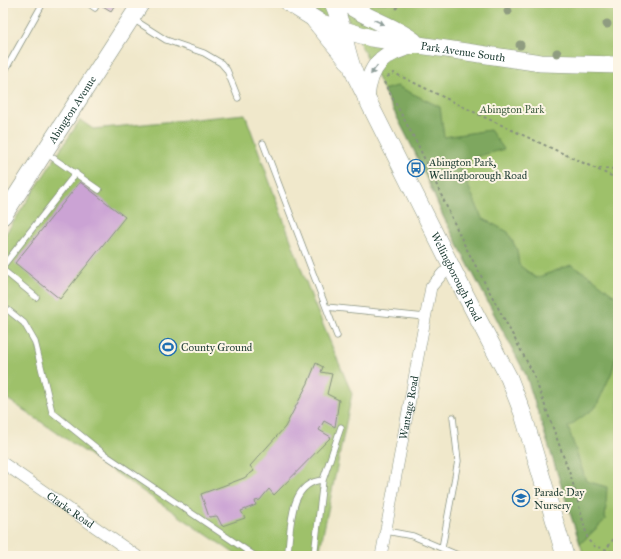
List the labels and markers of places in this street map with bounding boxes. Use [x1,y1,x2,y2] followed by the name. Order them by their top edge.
[428,156,528,182] place label: Abington Park, Wellingborough Road
[406,158,426,178] bus stop icon: Abington Park, Wellingborough Road
[158,337,178,357] sports icon: County Ground
[181,341,253,354] place label: County Ground
[534,486,585,512] place label: Parade Day Nursery
[511,488,531,508] school or university icon: Parade Day Nursery

